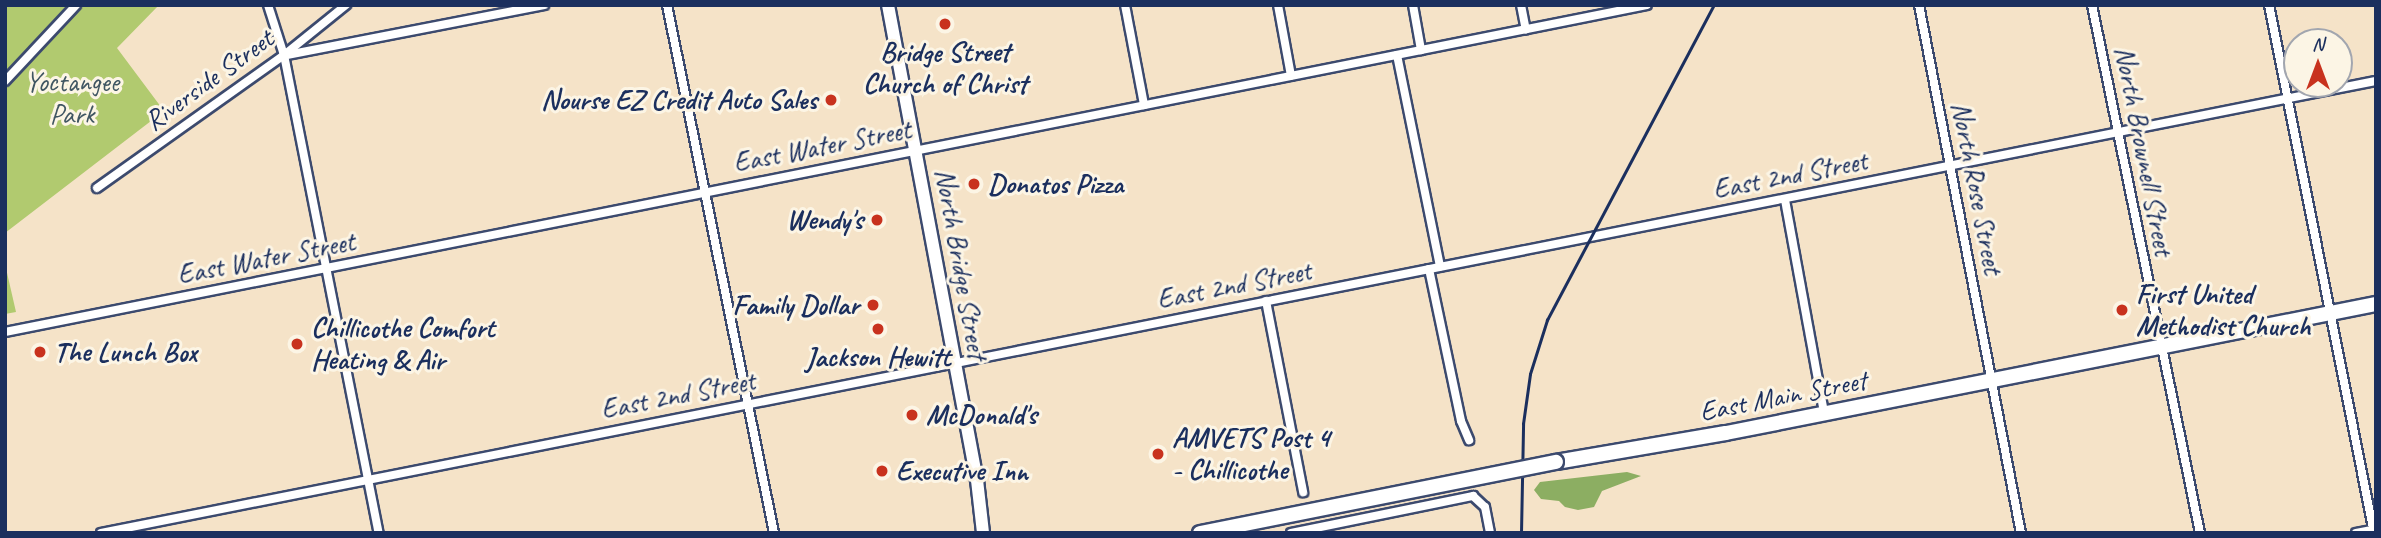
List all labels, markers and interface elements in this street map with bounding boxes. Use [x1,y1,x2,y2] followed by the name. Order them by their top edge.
[937,16,953,32] marker: Bridge Street Church of Christ
[138,22,280,138] street label: Riverside Street
[2283,28,2353,98] north arrow
[2312,32,2324,56] text: N
[863,35,1027,101] place label: Bridge Street Church of Christ
[2107,43,2181,259] street label: North Brownell Street
[25,65,119,131] park label: Yoctangee Park
[541,83,817,117] place label: Nourse EZ Credit Auto Sales
[823,92,839,108] marker: Nourse EZ Credit Auto Sales
[1944,98,2010,278] street label: North Rose Street
[730,112,914,180] street label: East Water Street
[1710,144,1870,206] street label: East 2nd Street
[928,166,994,362] street label: North Bridge Street
[988,167,1123,201] place label: Donatos Pizza
[966,176,982,192] marker: Donatos Pizza
[786,203,863,237] place label: Wendy's
[869,212,885,228] marker: Wendy's
[174,224,358,292] street label: East Water Street
[1154,254,1314,316] street label: East 2nd Street
[2136,277,2312,343] place label: First United Methodist Church
[733,288,859,322] place label: Family Dollar
[865,297,881,313] marker: Family Dollar
[2114,302,2130,318] marker: First United Methodist Church
[311,311,495,377] place label: Chillicothe Comfort Heating & Air
[870,321,886,337] marker: Jackson Hewitt
[54,335,195,369] place label: The Lunch Box
[289,336,305,352] marker: Chillicothe Comfort Heating & Air
[805,340,951,374] place label: Jackson Hewitt
[32,344,48,360] marker: The Lunch Box
[1696,363,1870,429] street label: East Main Street
[598,364,758,426] street label: East 2nd Street
[926,398,1037,432] place label: McDonald's
[904,407,920,423] marker: McDonald's
[1172,421,1329,487] place label: AMVETS Post 4 - Chillicothe
[1150,446,1166,462] marker: AMVETS Post 4 - Chillicothe
[896,454,1028,488] place label: Executive Inn
[874,463,890,479] marker: Executive Inn

